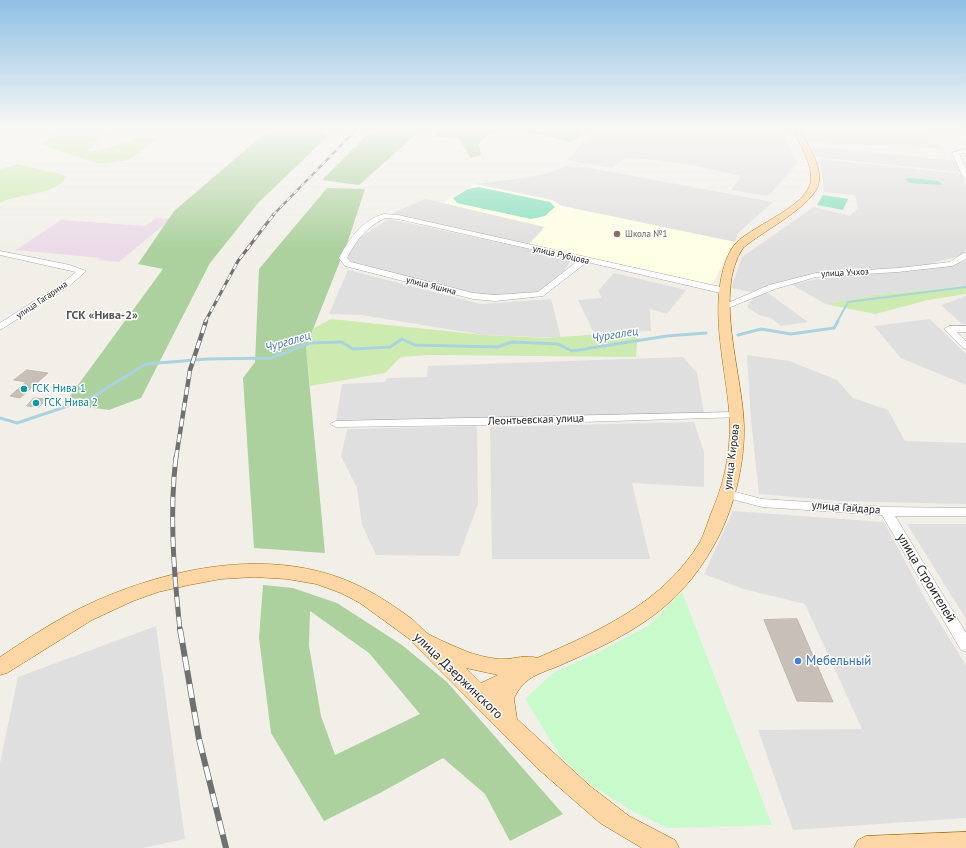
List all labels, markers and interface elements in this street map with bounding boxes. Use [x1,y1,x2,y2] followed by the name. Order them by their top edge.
[612,229,622,239] marker: Школа №1
[625,229,667,239] place label: Школа №1
[531,243,591,267] street label: улица Рубцова
[821,266,869,280] street label: улица Учхоз
[405,275,457,297] street label: улица Яшина
[14,279,70,321] street label: улица Гагарина
[66,309,138,323] district label: ГСК «Нива-2»
[591,324,639,346] water label: Чургалец
[263,329,313,355] water label: Чургалец
[32,382,86,396] place label: ГСК Нива 1
[19,384,29,394] marker: ГСК Нива 1
[44,396,98,410] place label: ГСК Нива 2
[31,398,41,408] marker: ГСК Нива 2
[488,412,584,428] street label: Леонтьевская улица
[721,423,743,491] street label: улица Кирова
[811,499,881,517] street label: улица Гайдара
[893,531,959,625] street label: улица Строителей
[410,630,506,722] street label: улица Дзержинского
[806,653,871,669] place label: Мебельный
[793,656,803,666] marker: Мебельный

